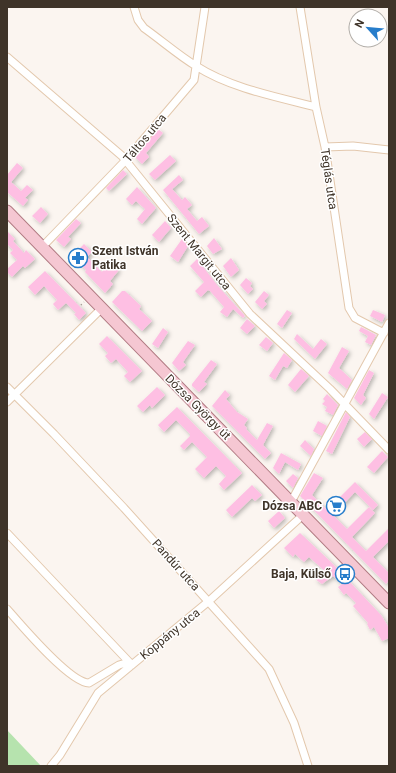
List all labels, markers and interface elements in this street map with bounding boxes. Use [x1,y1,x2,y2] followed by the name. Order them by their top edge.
[348,8,388,48] north arrow
[352,17,367,30] text: N
[121,111,169,165] street label: Táltos utca
[318,147,340,211] street label: Téglás utca
[164,211,234,293] street label: Szent Margit utca
[92,244,159,272] place label: Szent István Patika
[67,247,89,269] pharmacy icon: Szent István Patika
[162,371,234,443] street label: Dózsa György út
[325,495,347,517] supermarket icon: Dózsa ABC
[262,499,322,513] place label: Dózsa ABC
[149,536,203,594] street label: Pandúr utca
[334,563,356,585] bus stop icon: Baja, Külső
[271,567,331,581] place label: Baja, Külső
[137,606,203,662] street label: Koppány utca

